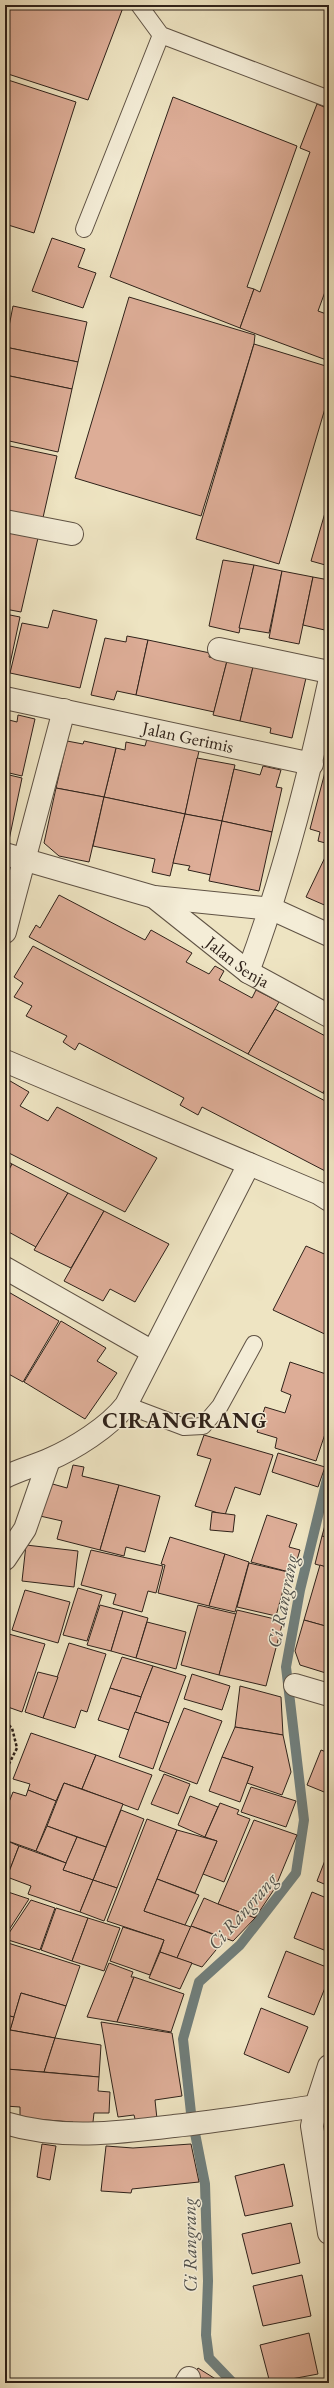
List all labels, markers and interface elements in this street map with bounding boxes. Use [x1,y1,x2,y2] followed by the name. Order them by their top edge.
[138,715,236,758] street label: Jalan Gerimis
[199,929,274,993] street label: Jalan Senja
[102,1406,268,1435] district label: CIRANGRANG
[261,1551,304,1650] water label: Ci Rangrang
[202,1867,284,1955] water label: Ci Rangrang
[176,2196,203,2292] water label: Ci Rangrang

